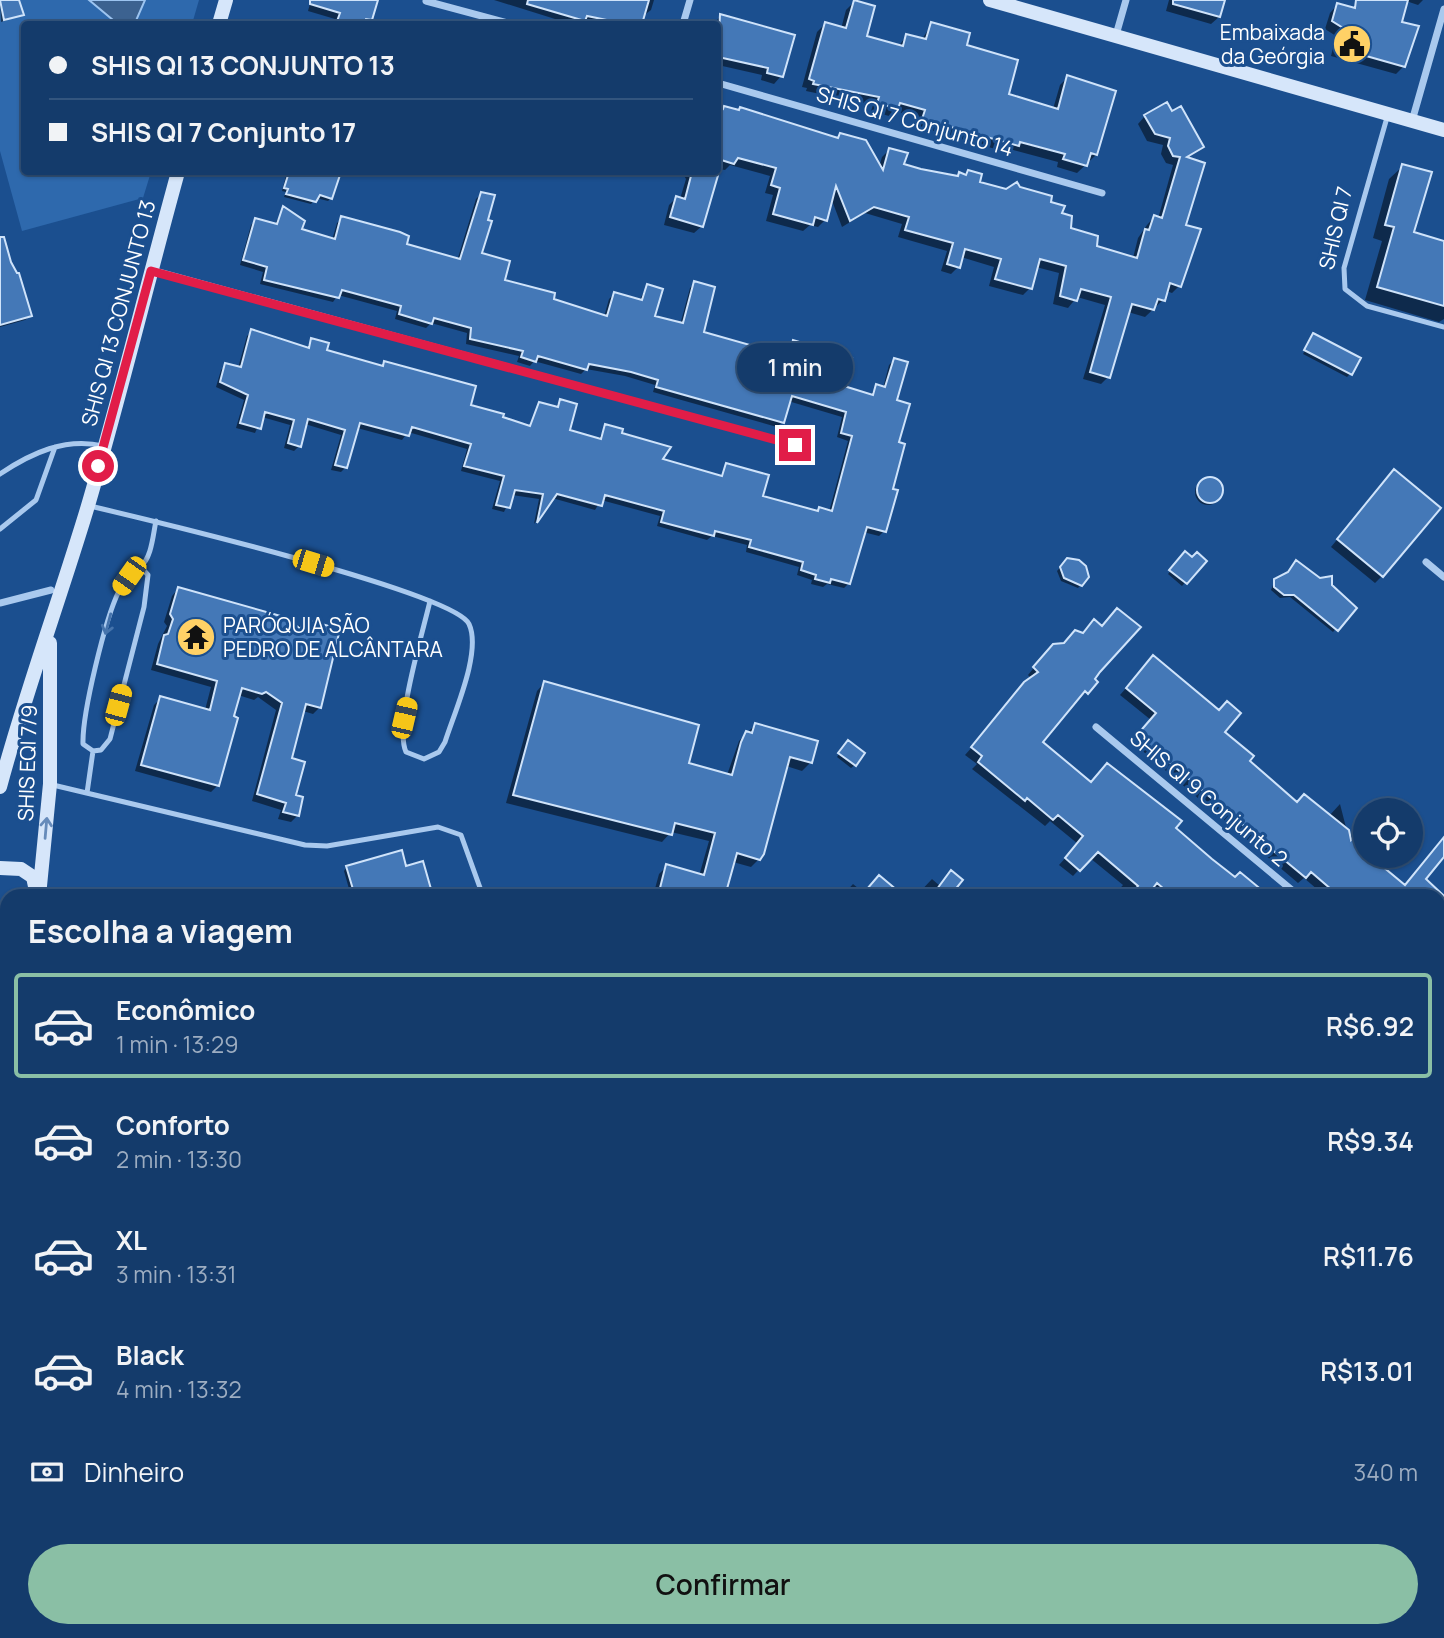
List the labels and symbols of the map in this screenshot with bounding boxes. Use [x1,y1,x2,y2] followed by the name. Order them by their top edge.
[1220,18,1325,70] place label: Embaixada da Geórgia
[1331,23,1373,65] public building icon: Embaixada da Geórgia
[813,79,1017,163] street label: SHIS QI 7 Conjunto 14
[1312,184,1358,272] street label: SHIS QI 7
[74,197,162,429] street label: SHIS QI 13 CONJUNTO 13
[737,344,853,392] callout: 1 min
[779,429,811,461] route end
[82,450,114,482] route start
[290,547,337,579] car
[109,553,150,599] car
[223,611,443,663] place label: PARÓQUIA SÃO PEDRO DE ALCÂNTARA
[101,613,114,635] one-way arrow
[175,616,217,658] temple icon: PARÓQUIA SÃO PEDRO DE ALCÂNTARA
[103,682,134,728] car
[390,695,419,741] car
[11,704,43,822] street label: SHIS EQI 7/9
[1124,724,1294,872] street label: SHIS QI 9 Conjunto 2
[39,817,52,840] one-way arrow

